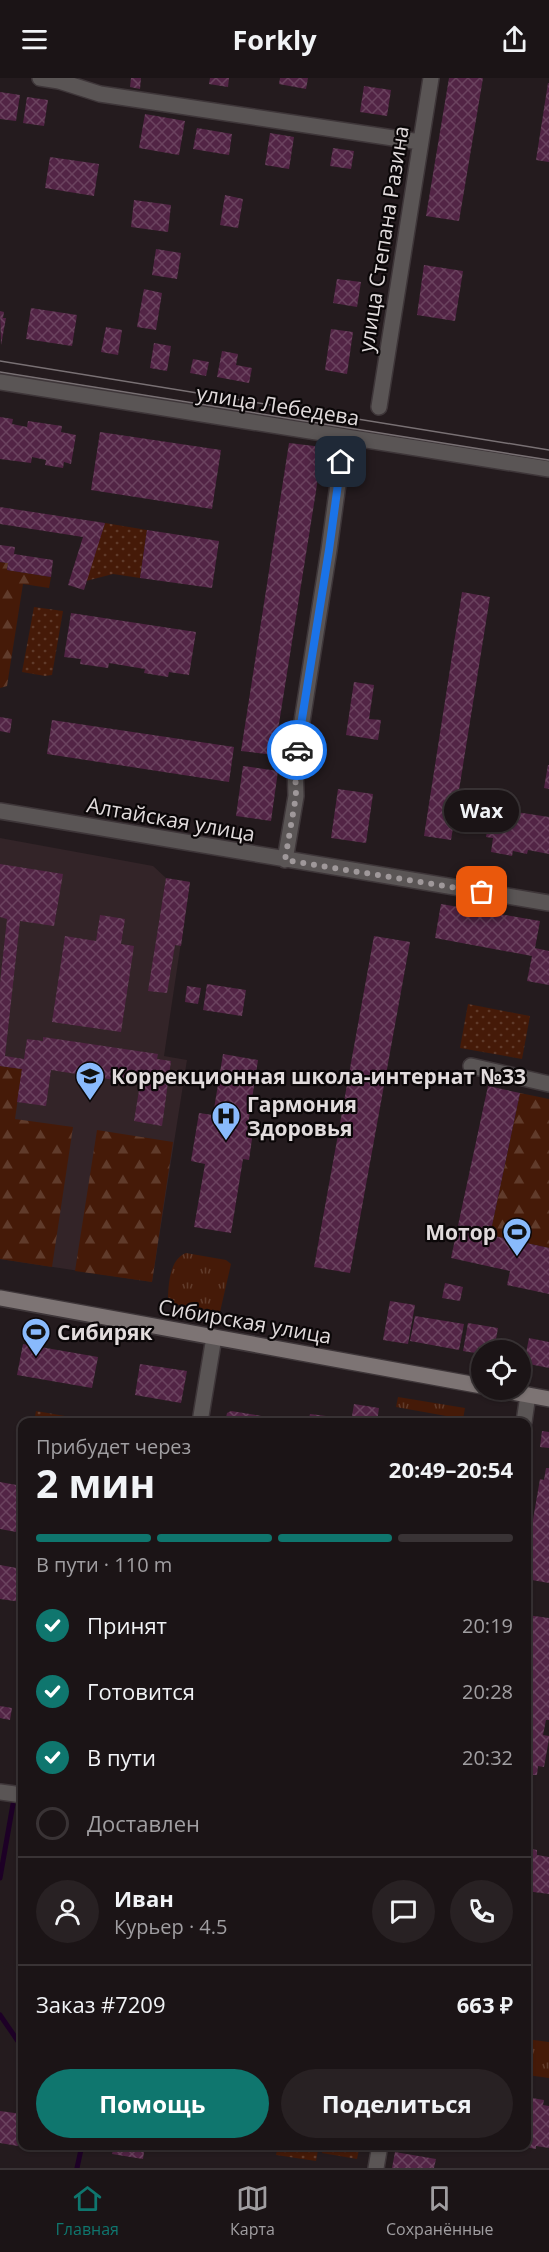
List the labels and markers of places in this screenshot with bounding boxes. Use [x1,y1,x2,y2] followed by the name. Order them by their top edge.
[315,436,366,487] pin
[444,790,520,832] callout: Wax
[456,866,507,917] pin
[74,1060,106,1102] school or university icon: Коррекционная школа-интернат №33
[111,1062,526,1090] place label: Коррекционная школа-интернат №33
[247,1090,357,1142] place label: Гармония Здоровья
[210,1100,242,1142] hospital icon: Гармония Здоровья
[501,1216,533,1258] sports icon: Мотор
[425,1218,496,1246] place label: Мотор
[20,1316,52,1358] sports icon: Сибиряк
[57,1318,152,1346] place label: Сибиряк

